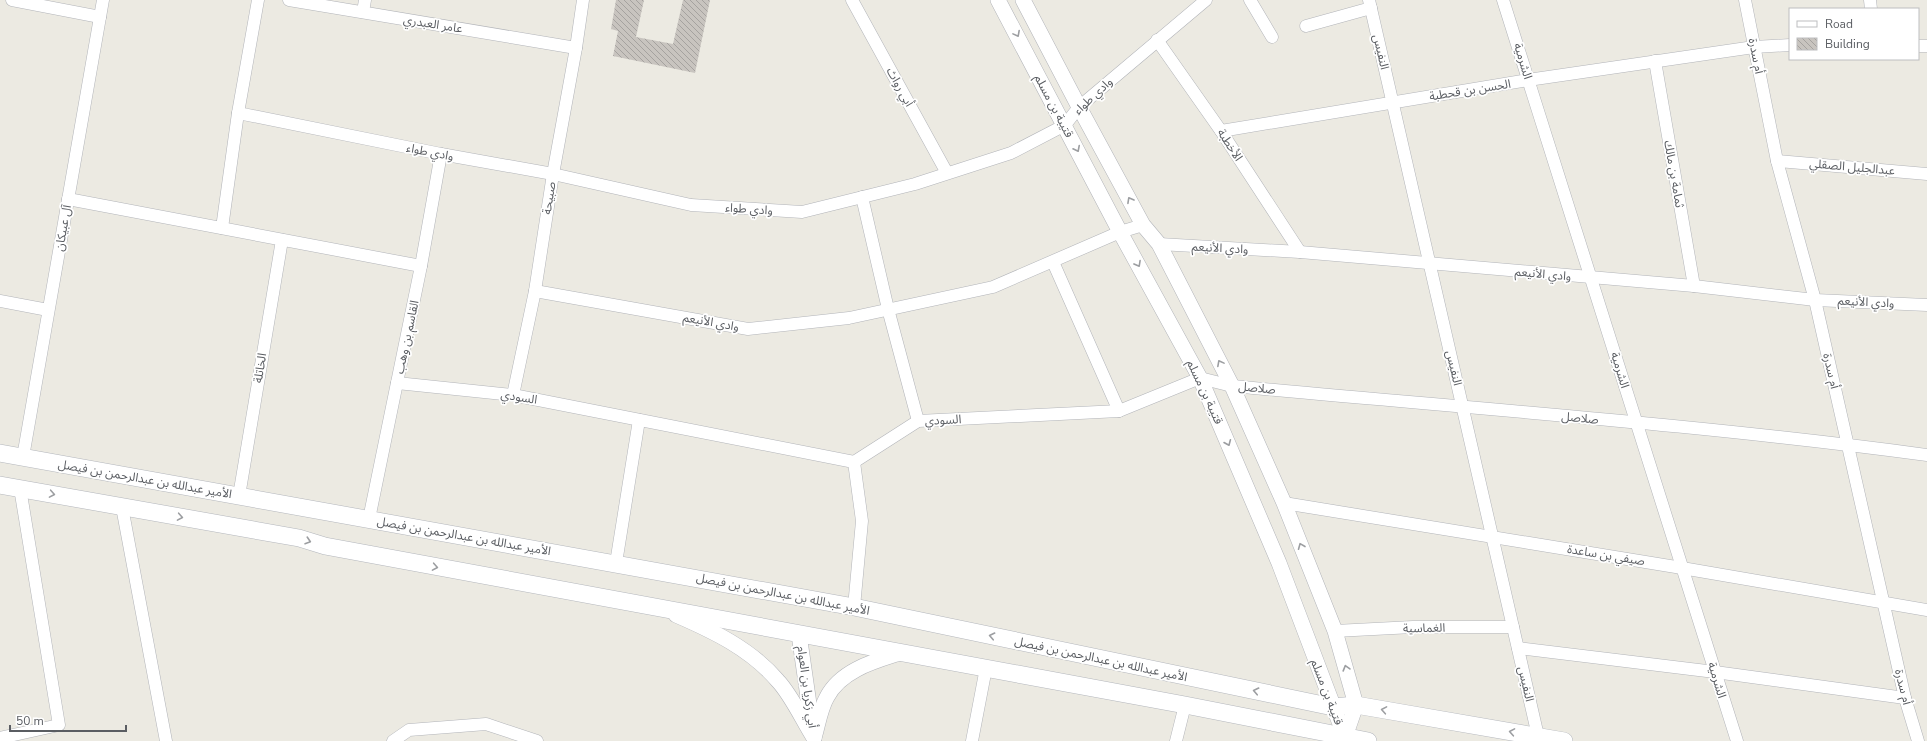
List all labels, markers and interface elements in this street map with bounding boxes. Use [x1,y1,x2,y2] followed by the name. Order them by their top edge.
[1789,8,1919,60] legend
[402,11,464,38] street label: عامر العبدري
[1825,16,1853,32] text: Road
[1012,30,1019,38] one-way arrow
[1369,33,1393,71] street label: النفيس
[1825,36,1870,52] text: Building
[1744,37,1767,76] street label: أم سدرة
[1510,41,1536,81] street label: الشرمية
[881,65,917,110] street label: أبي رواث
[1030,72,1077,141] street label: قتيبة بن مسلم
[1070,74,1117,119] street label: وادي طواء
[1428,76,1512,104] street label: الحسن بن قحطبة
[1214,126,1246,164] street label: الأخطبة
[1660,139,1688,209] street label: ثمامة بن مالك
[405,140,455,166] street label: وادي طواء
[1073,145,1080,152] one-way arrow
[1808,155,1895,180] street label: عبدالجليل الصقلي
[539,180,560,216] street label: صبيحة
[1127,197,1135,205] one-way arrow
[725,199,773,220] street label: وادي طواء
[51,203,75,252] street label: آل عبيكان
[1191,239,1249,259] street label: وادي الأنيعم
[1133,260,1140,268] one-way arrow
[1514,264,1572,286] street label: وادي الأنيعم
[1837,293,1895,313] street label: وادي الأنيعم
[391,298,424,376] street label: القاسم بن وهب
[681,309,740,337] street label: وادي الأنيعم
[1442,349,1466,387] street label: النفيس
[1607,350,1633,390] street label: الشرمية
[250,352,270,384] street label: الخاتلة
[1818,352,1843,391] street label: أم سدرة
[1182,357,1227,427] street label: قتيبة بن مسلم
[1218,359,1225,367] one-way arrow
[1238,378,1277,398] street label: صلاصل
[499,386,539,410] street label: السودي
[1561,408,1600,428] street label: صلاصل
[924,411,962,431] street label: السودي
[1223,439,1231,446] one-way arrow
[57,456,233,502] street label: الأمير عبدالله بن عبدالرحمن بن فيصل
[49,489,55,498] one-way arrow
[177,512,183,521] one-way arrow
[376,513,552,559] street label: الأمير عبدالله بن عبدالرحمن بن فيصل
[304,536,311,545] one-way arrow
[1566,541,1646,571] street label: صيفي بن ساعدة
[1298,542,1306,550] one-way arrow
[432,562,438,570] one-way arrow
[695,569,871,619] street label: الأمير عبدالله بن عبدالرحمن بن فيصل
[1403,620,1445,636] street label: الغماسية
[989,632,995,641] one-way arrow
[1013,633,1189,685] street label: الأمير عبدالله بن عبدالرحمن بن فيصل
[792,645,821,730] street label: أبي زكريا بن العوام
[1306,657,1347,728] street label: قتيبة بن مسلم
[1704,660,1730,700] street label: الشرمية
[1342,664,1351,671] one-way arrow
[1514,665,1538,703] street label: النفيس
[1890,667,1915,707] street label: أم سدرة
[1253,688,1259,696] one-way arrow
[1381,706,1387,715] one-way arrow
[10,707,126,733] scale bar
[16,713,44,729] text: 50 m
[1509,728,1515,736] one-way arrow

